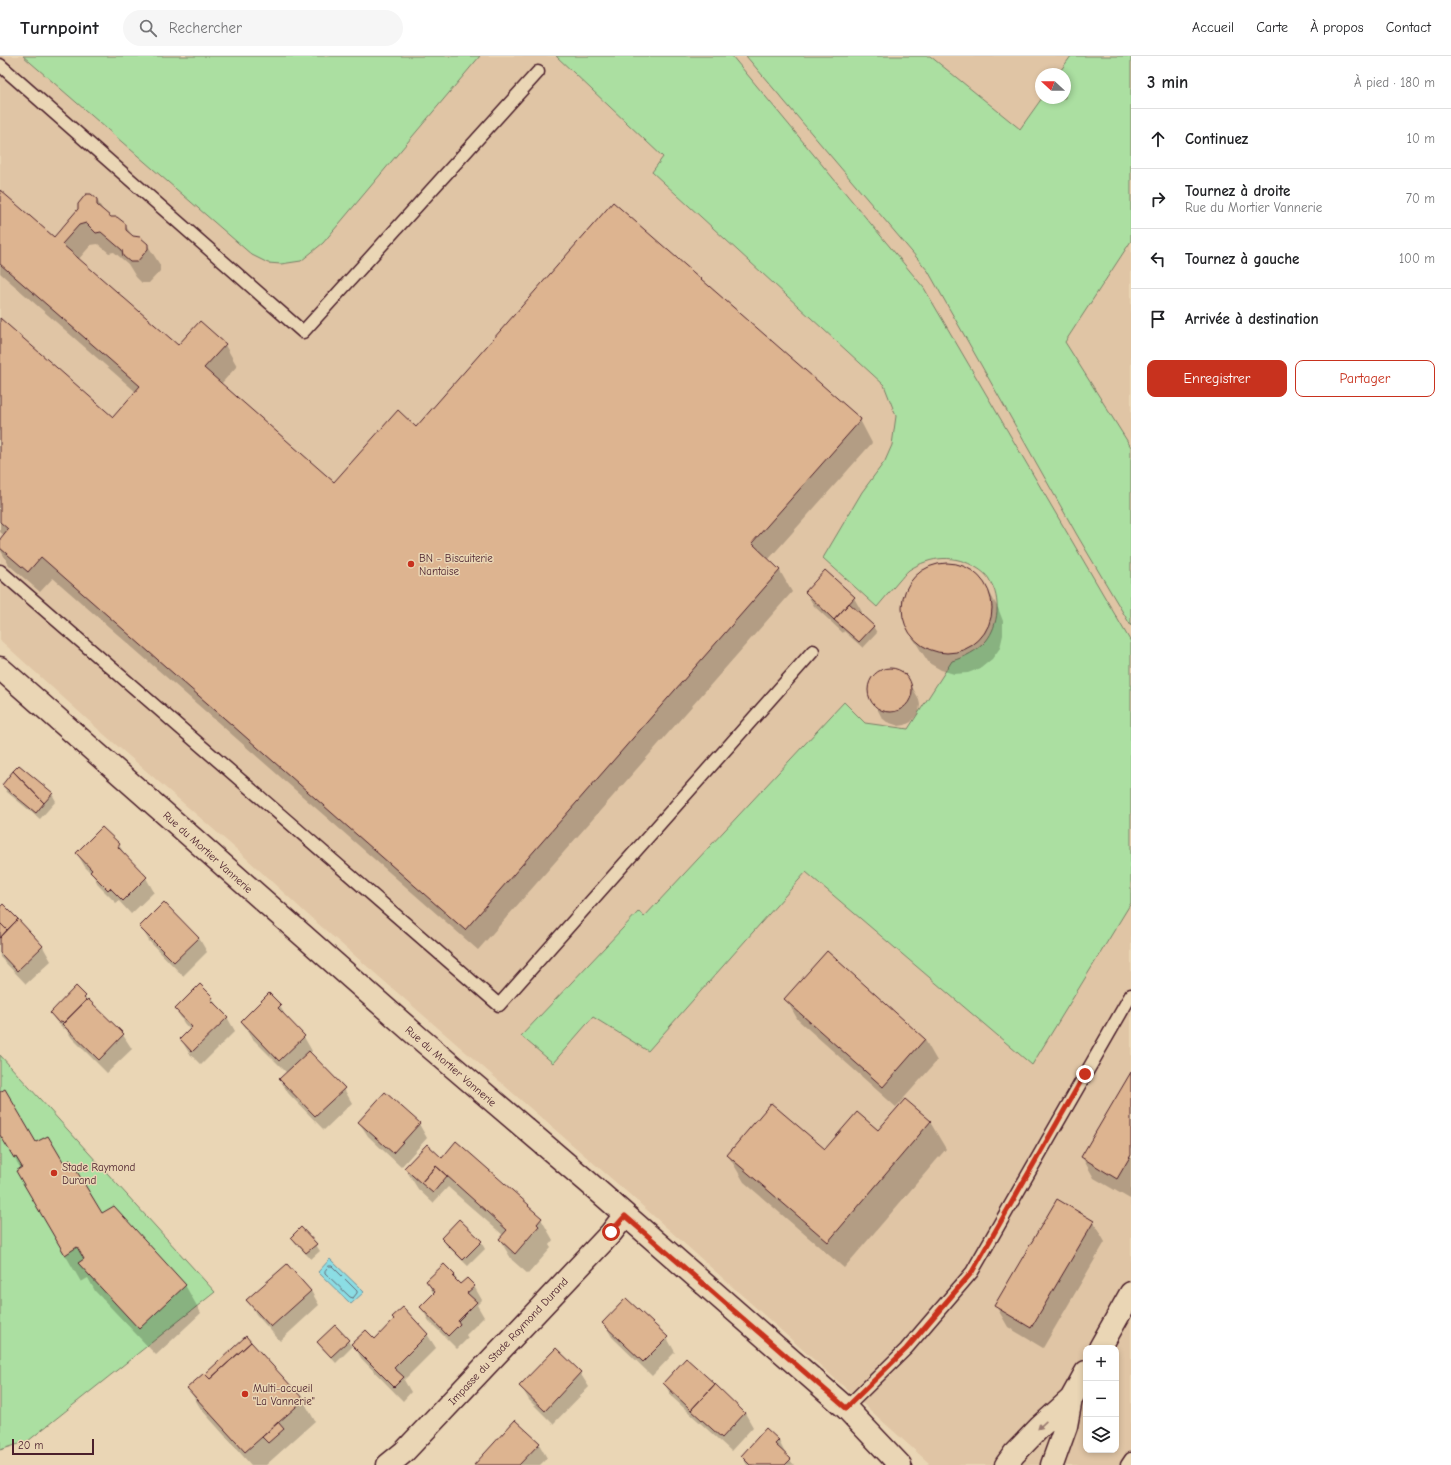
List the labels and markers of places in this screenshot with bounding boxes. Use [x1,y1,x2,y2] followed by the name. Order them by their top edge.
[419,552,493,578] place label: BN - Biscuiterie Nantaise
[406,559,416,569] marker: BN - Biscuiterie Nantaise
[62,1161,136,1187] place label: Stade Raymond Durand
[49,1168,59,1178] marker: Stade Raymond Durand
[253,1382,315,1408] place label: Multi-accueil "La Vannerie"
[240,1389,250,1399] marker: Multi-accueil "La Vannerie"

